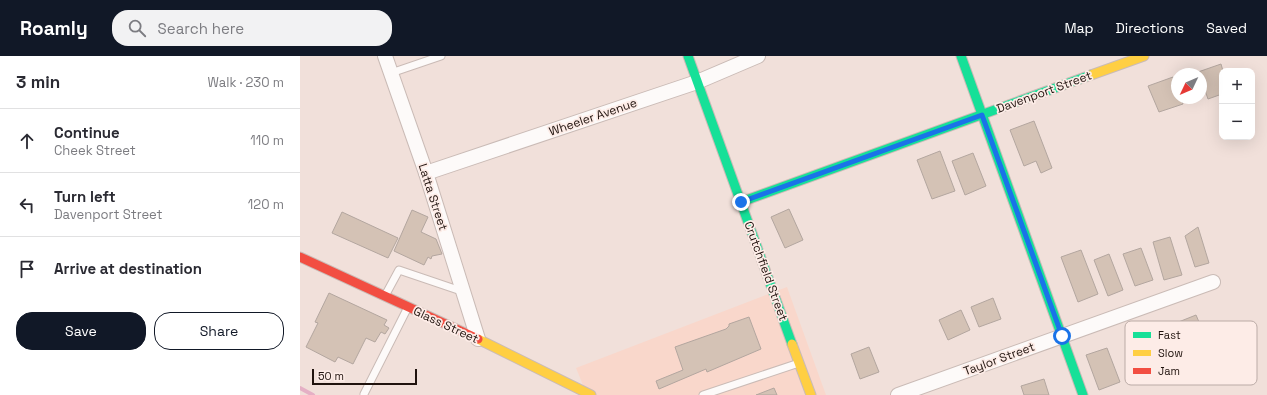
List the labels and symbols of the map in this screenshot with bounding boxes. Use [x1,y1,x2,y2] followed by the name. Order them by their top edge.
[994,67,1094,117] street label: Davenport Street
[1171,68,1207,104] north arrow
[547,94,639,140] street label: Wheeler Avenue
[415,161,451,233] street label: Latta Street
[732,193,750,211] route end
[741,219,791,323] street label: Crutchfield Street
[411,303,481,347] street label: Glass Street
[1125,321,1257,385] legend
[1053,327,1071,345] route start
[1158,328,1181,342] text: Fast
[961,339,1037,379] street label: Taylor Street
[1158,346,1183,360] text: Slow
[1158,364,1180,378] text: Jam
[312,367,417,386] scale bar

